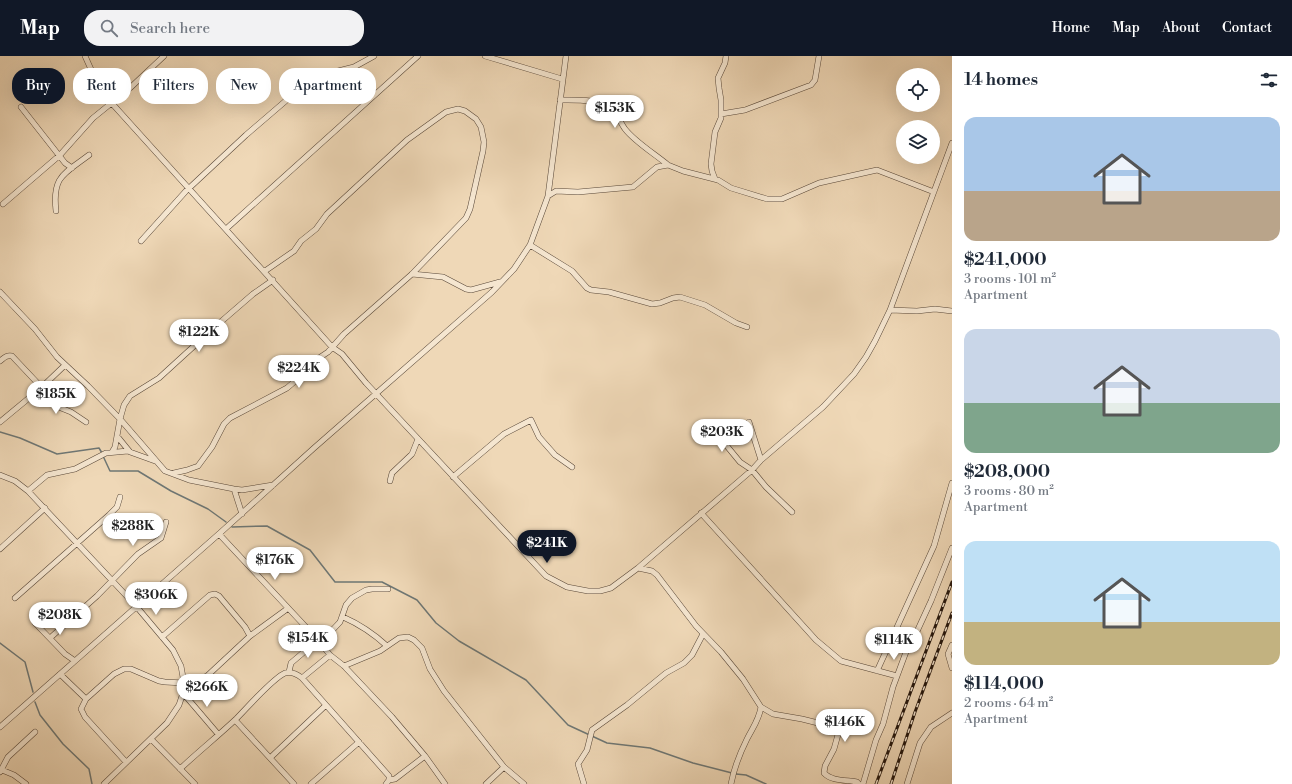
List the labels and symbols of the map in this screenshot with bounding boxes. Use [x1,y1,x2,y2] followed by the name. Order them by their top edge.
[587,95,643,129] pin: $153K
[171,319,227,353] pin: $122K
[271,355,327,389] pin: $224K
[28,381,84,415] pin: $185K
[694,419,750,453] pin: $203K
[105,513,161,547] pin: $288K
[519,530,575,564] pin: $241K
[247,547,303,581] pin: $176K
[128,582,184,616] pin: $306K
[32,602,88,636] pin: $208K
[280,625,336,659] pin: $154K
[866,627,922,661] pin: $114K
[179,674,235,708] pin: $266K
[817,709,873,743] pin: $146K

